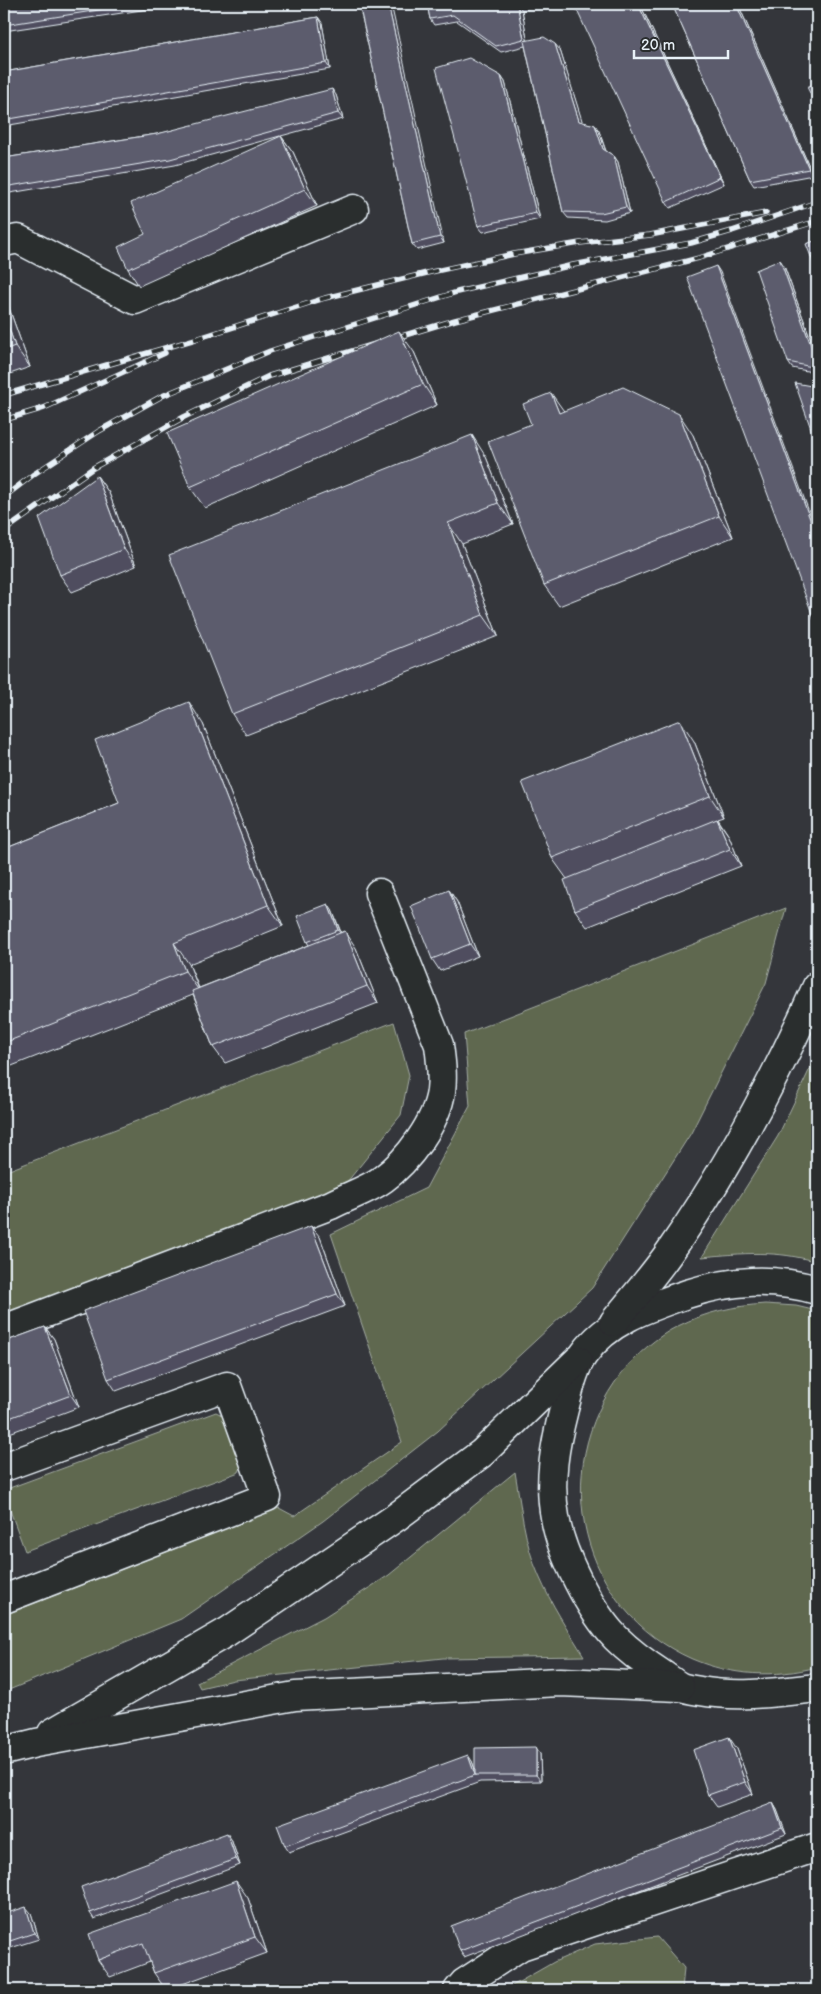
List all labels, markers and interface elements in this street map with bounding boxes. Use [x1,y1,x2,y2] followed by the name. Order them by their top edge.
[634,28,727,60] scale bar
[641,36,675,55] text: 20 m

